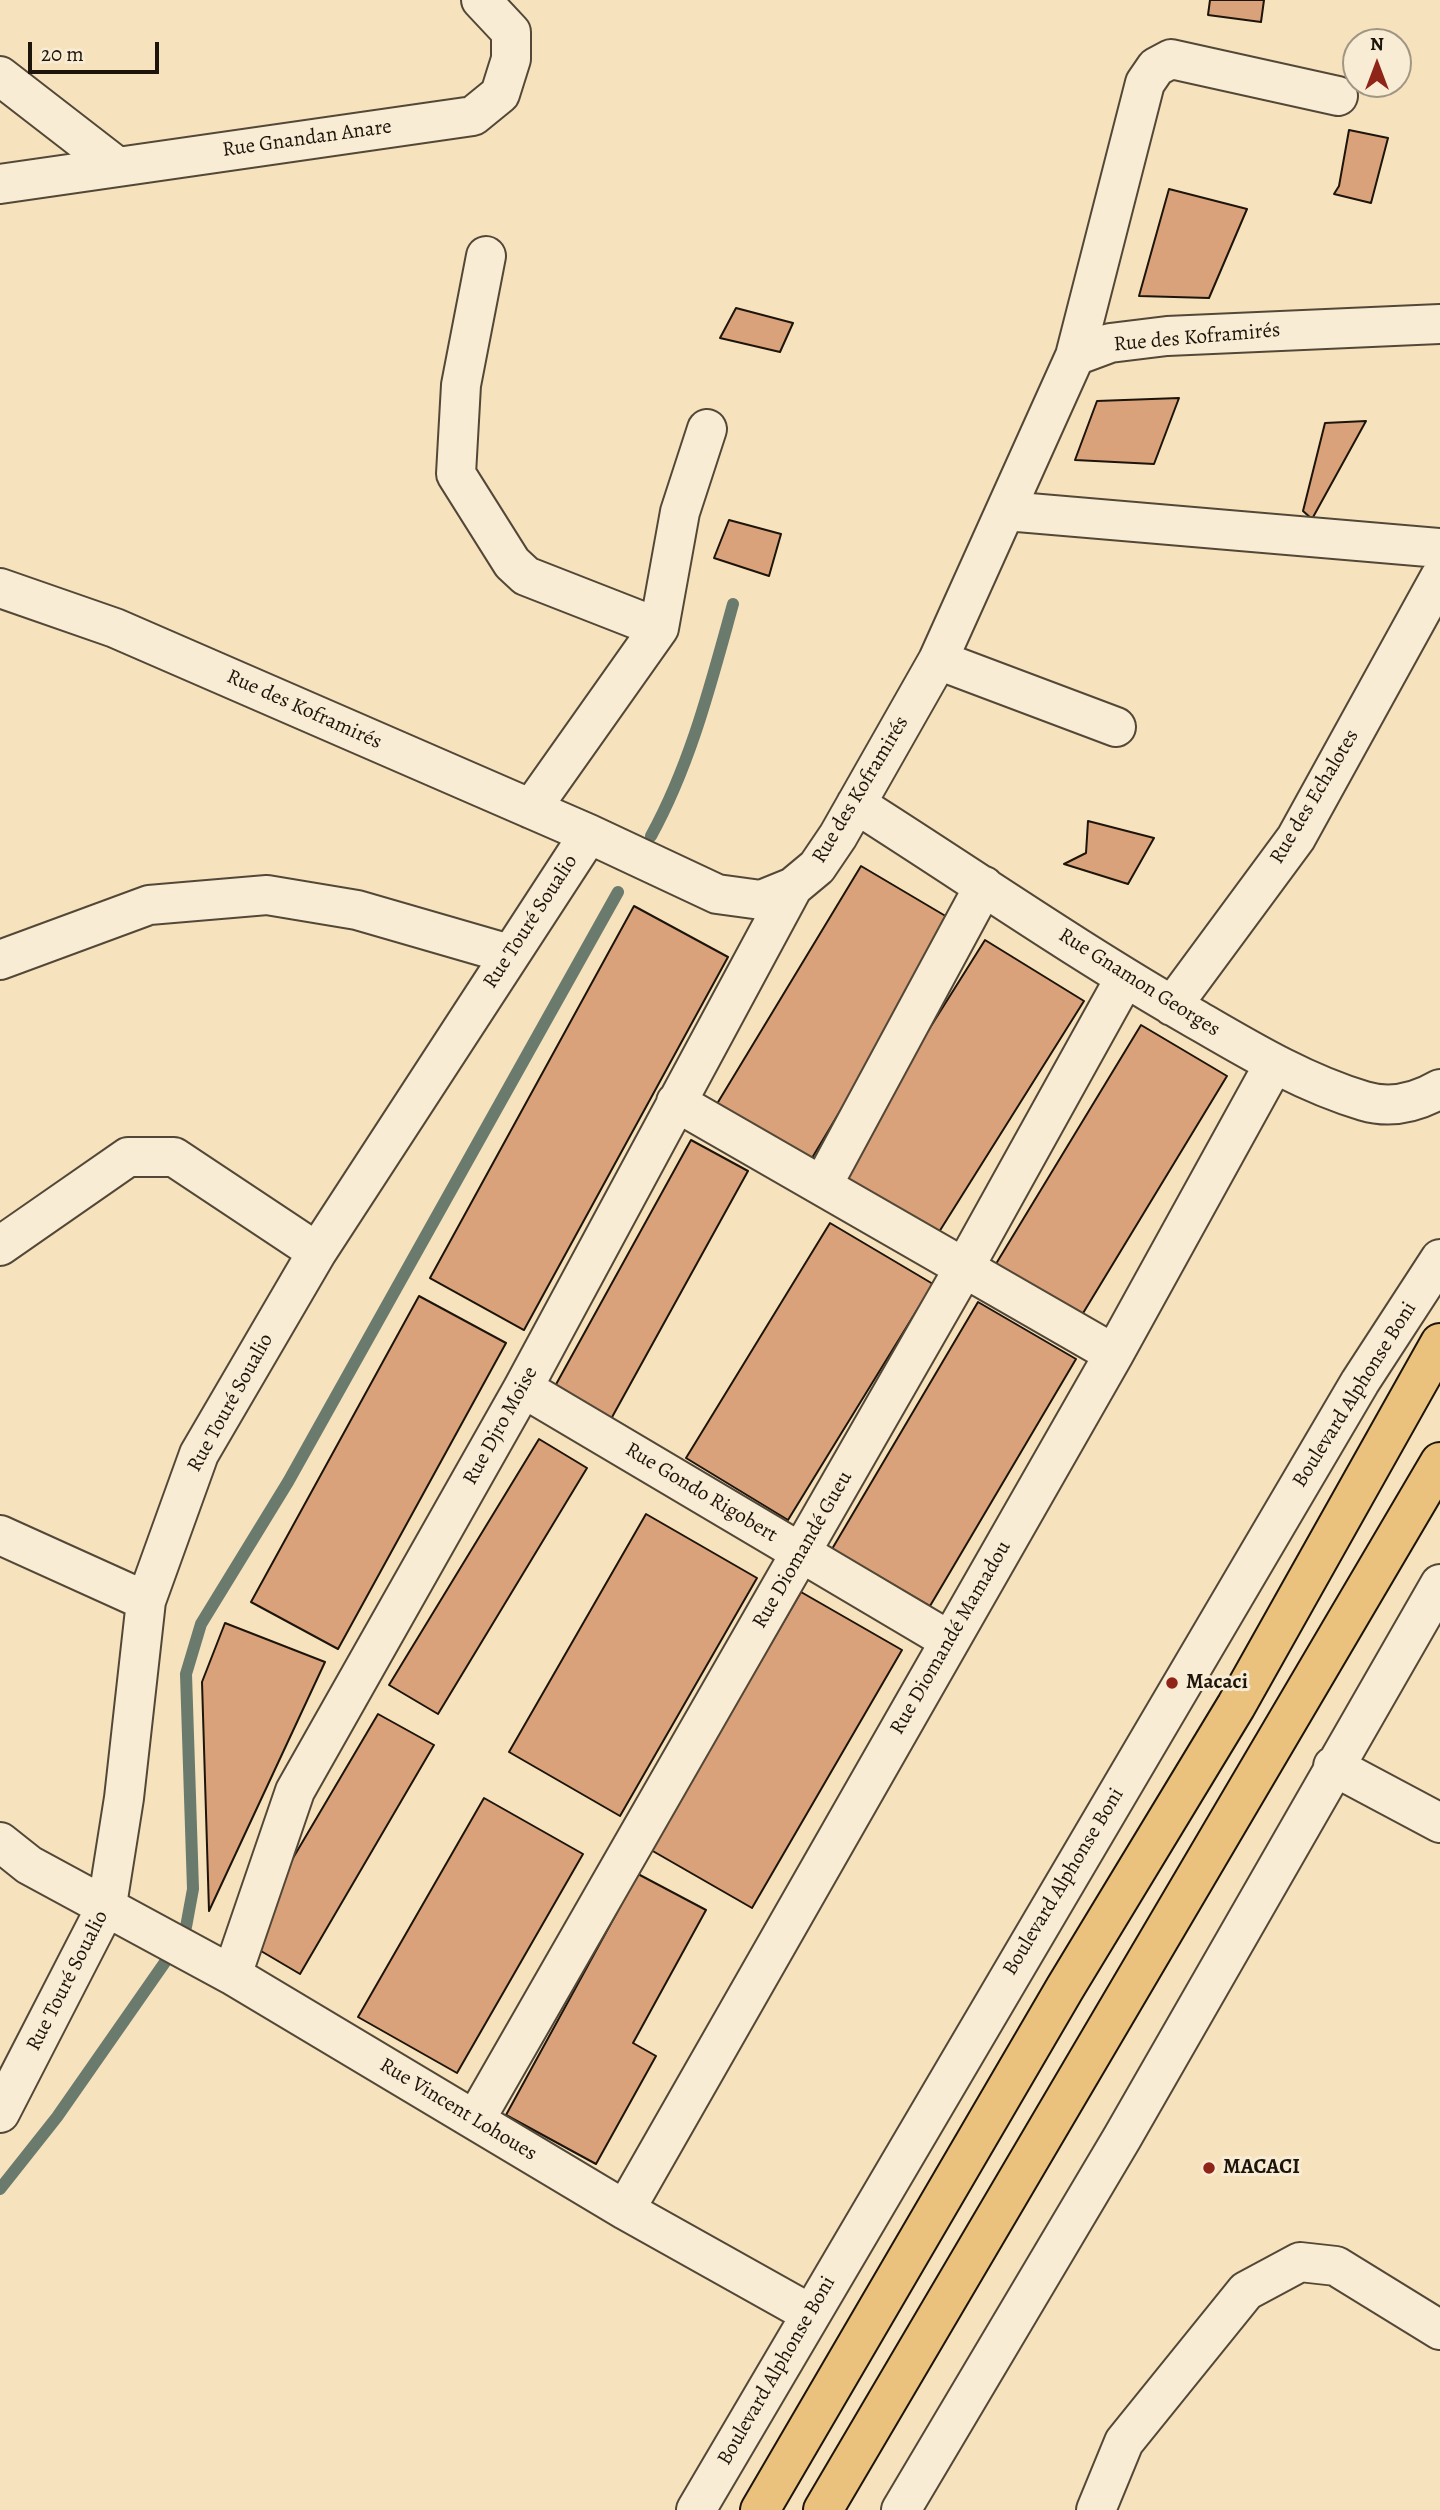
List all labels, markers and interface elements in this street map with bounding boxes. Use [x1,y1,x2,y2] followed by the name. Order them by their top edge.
[32,28,163,72] scale bar
[1342,28,1412,98] north arrow
[1370,31,1384,57] text: N
[41,40,84,68] text: 20 m
[221,115,393,163] street label: Rue Gnandan Anare
[1113,318,1281,358] street label: Rue des Koframirés
[223,665,385,755] street label: Rue des Koframirés
[807,712,915,868] street label: Rue des Koframirés
[1265,725,1365,869] street label: Rue des Echalotes
[478,850,584,994] street label: Rue Touré Soualio
[1054,923,1224,1043] street label: Rue Gnamon Georges
[1288,1297,1422,1493] street label: Boulevard Alphonse Boni
[183,1329,279,1477] street label: Rue Touré Soualio
[458,1363,544,1489] street label: Rue Djro Moise
[620,1438,782,1548] street label: Rue Gondo Rigobert
[748,1467,858,1633] street label: Rue Diomandé Gueu
[885,1537,1017,1739] street label: Rue Diomandé Mamadou
[1186,1670,1248,1696] place label: Macaci
[1164,1675,1180,1691] marker: Macaci
[998,1784,1130,1980] street label: Boulevard Alphonse Boni
[22,1907,114,2055] street label: Rue Touré Soualio
[375,2053,541,2167] street label: Rue Vincent Lohoues
[1223,2155,1300,2181] place label: MACACI
[1201,2160,1217,2176] marker: MACACI
[713,2272,841,2470] street label: Boulevard Alphonse Boni

